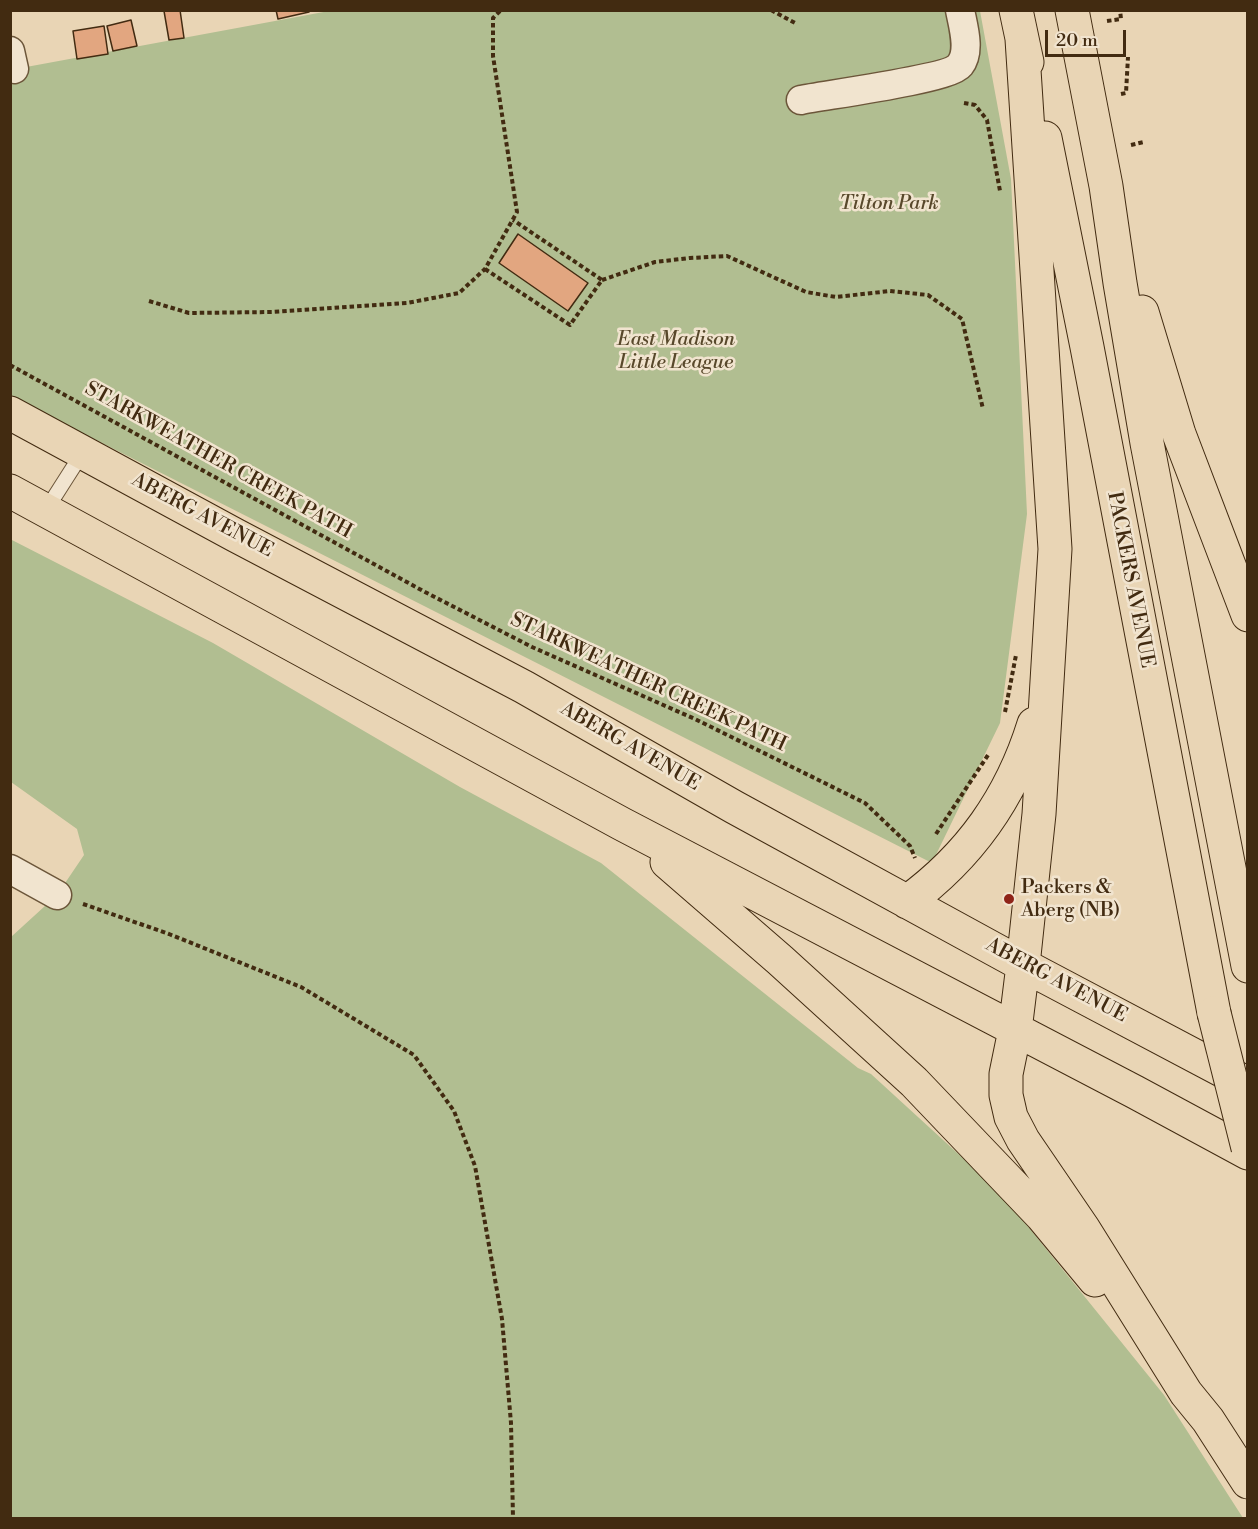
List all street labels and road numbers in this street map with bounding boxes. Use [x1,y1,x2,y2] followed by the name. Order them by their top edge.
[80,377,356,545] street label: STARKWEATHER CREEK PATH
[127,469,277,563] street label: ABERG AVENUE
[1101,490,1159,670] street label: PACKERS AVENUE
[506,608,790,758] street label: STARKWEATHER CREEK PATH
[556,697,704,797] street label: ABERG AVENUE
[981,934,1131,1028] street label: ABERG AVENUE

